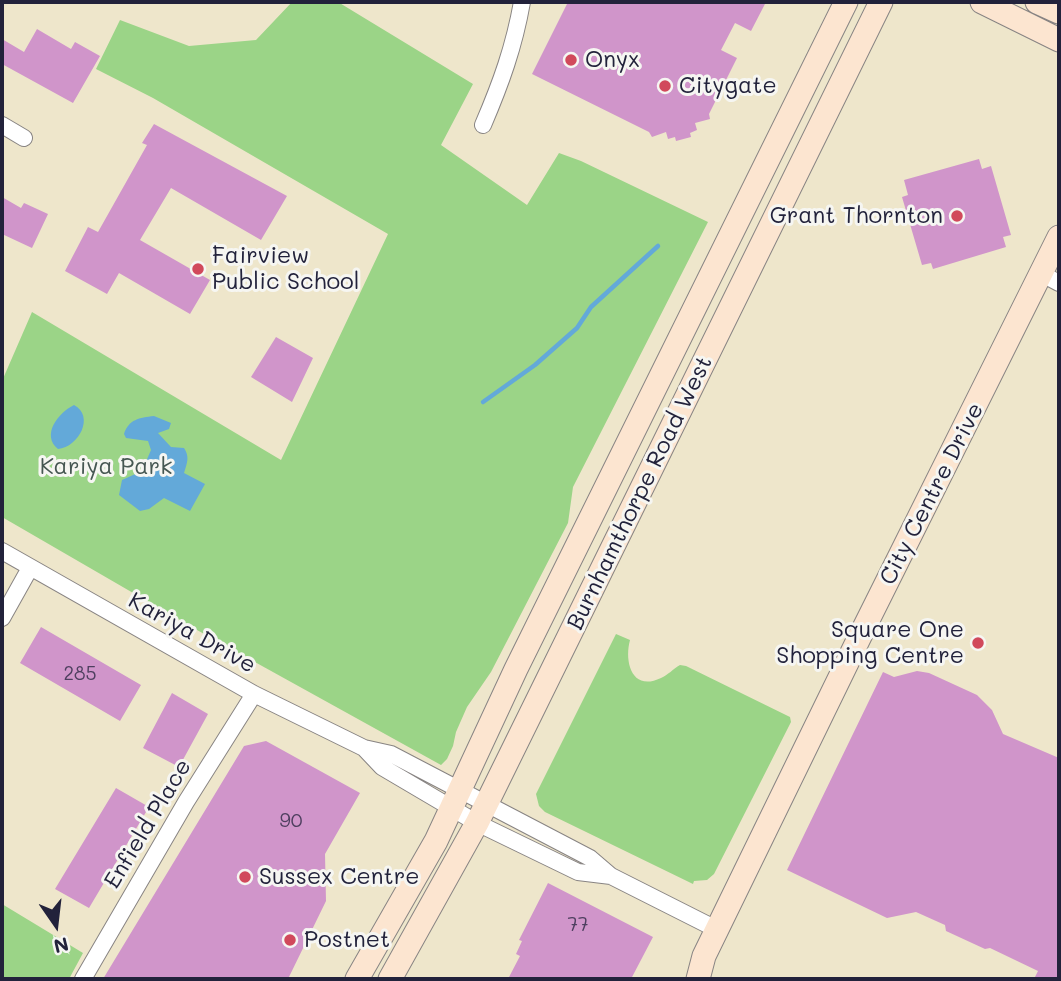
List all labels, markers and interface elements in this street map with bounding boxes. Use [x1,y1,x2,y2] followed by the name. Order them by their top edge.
[585,46,640,74] place label: Onyx
[563,52,579,68] marker: Onyx
[679,72,777,100] place label: Citygate
[657,78,673,94] marker: Citygate
[770,202,943,230] place label: Grant Thornton
[949,208,965,224] marker: Grant Thornton
[212,242,359,296] place label: Fairview Public School
[190,261,206,277] marker: Fairview Public School
[562,352,718,634] street label: Burnhamthorpe Road West
[874,398,990,590] street label: City Centre Drive
[40,453,172,481] park label: Kariya Park
[123,587,261,679] street label: Kariya Drive
[776,616,964,670] place label: Square One Shopping Centre
[970,635,986,651] marker: Square One Shopping Centre
[63,663,97,685] house number: 285
[99,754,197,894] street label: Enfield Place
[280,810,302,832] house number: 90
[259,863,419,891] place label: Sussex Centre
[237,869,253,885] marker: Sussex Centre
[21,890,91,960] north arrow
[567,914,589,936] house number: 77
[304,926,390,954] place label: Postnet
[51,932,71,960] text: N
[282,932,298,948] marker: Postnet

